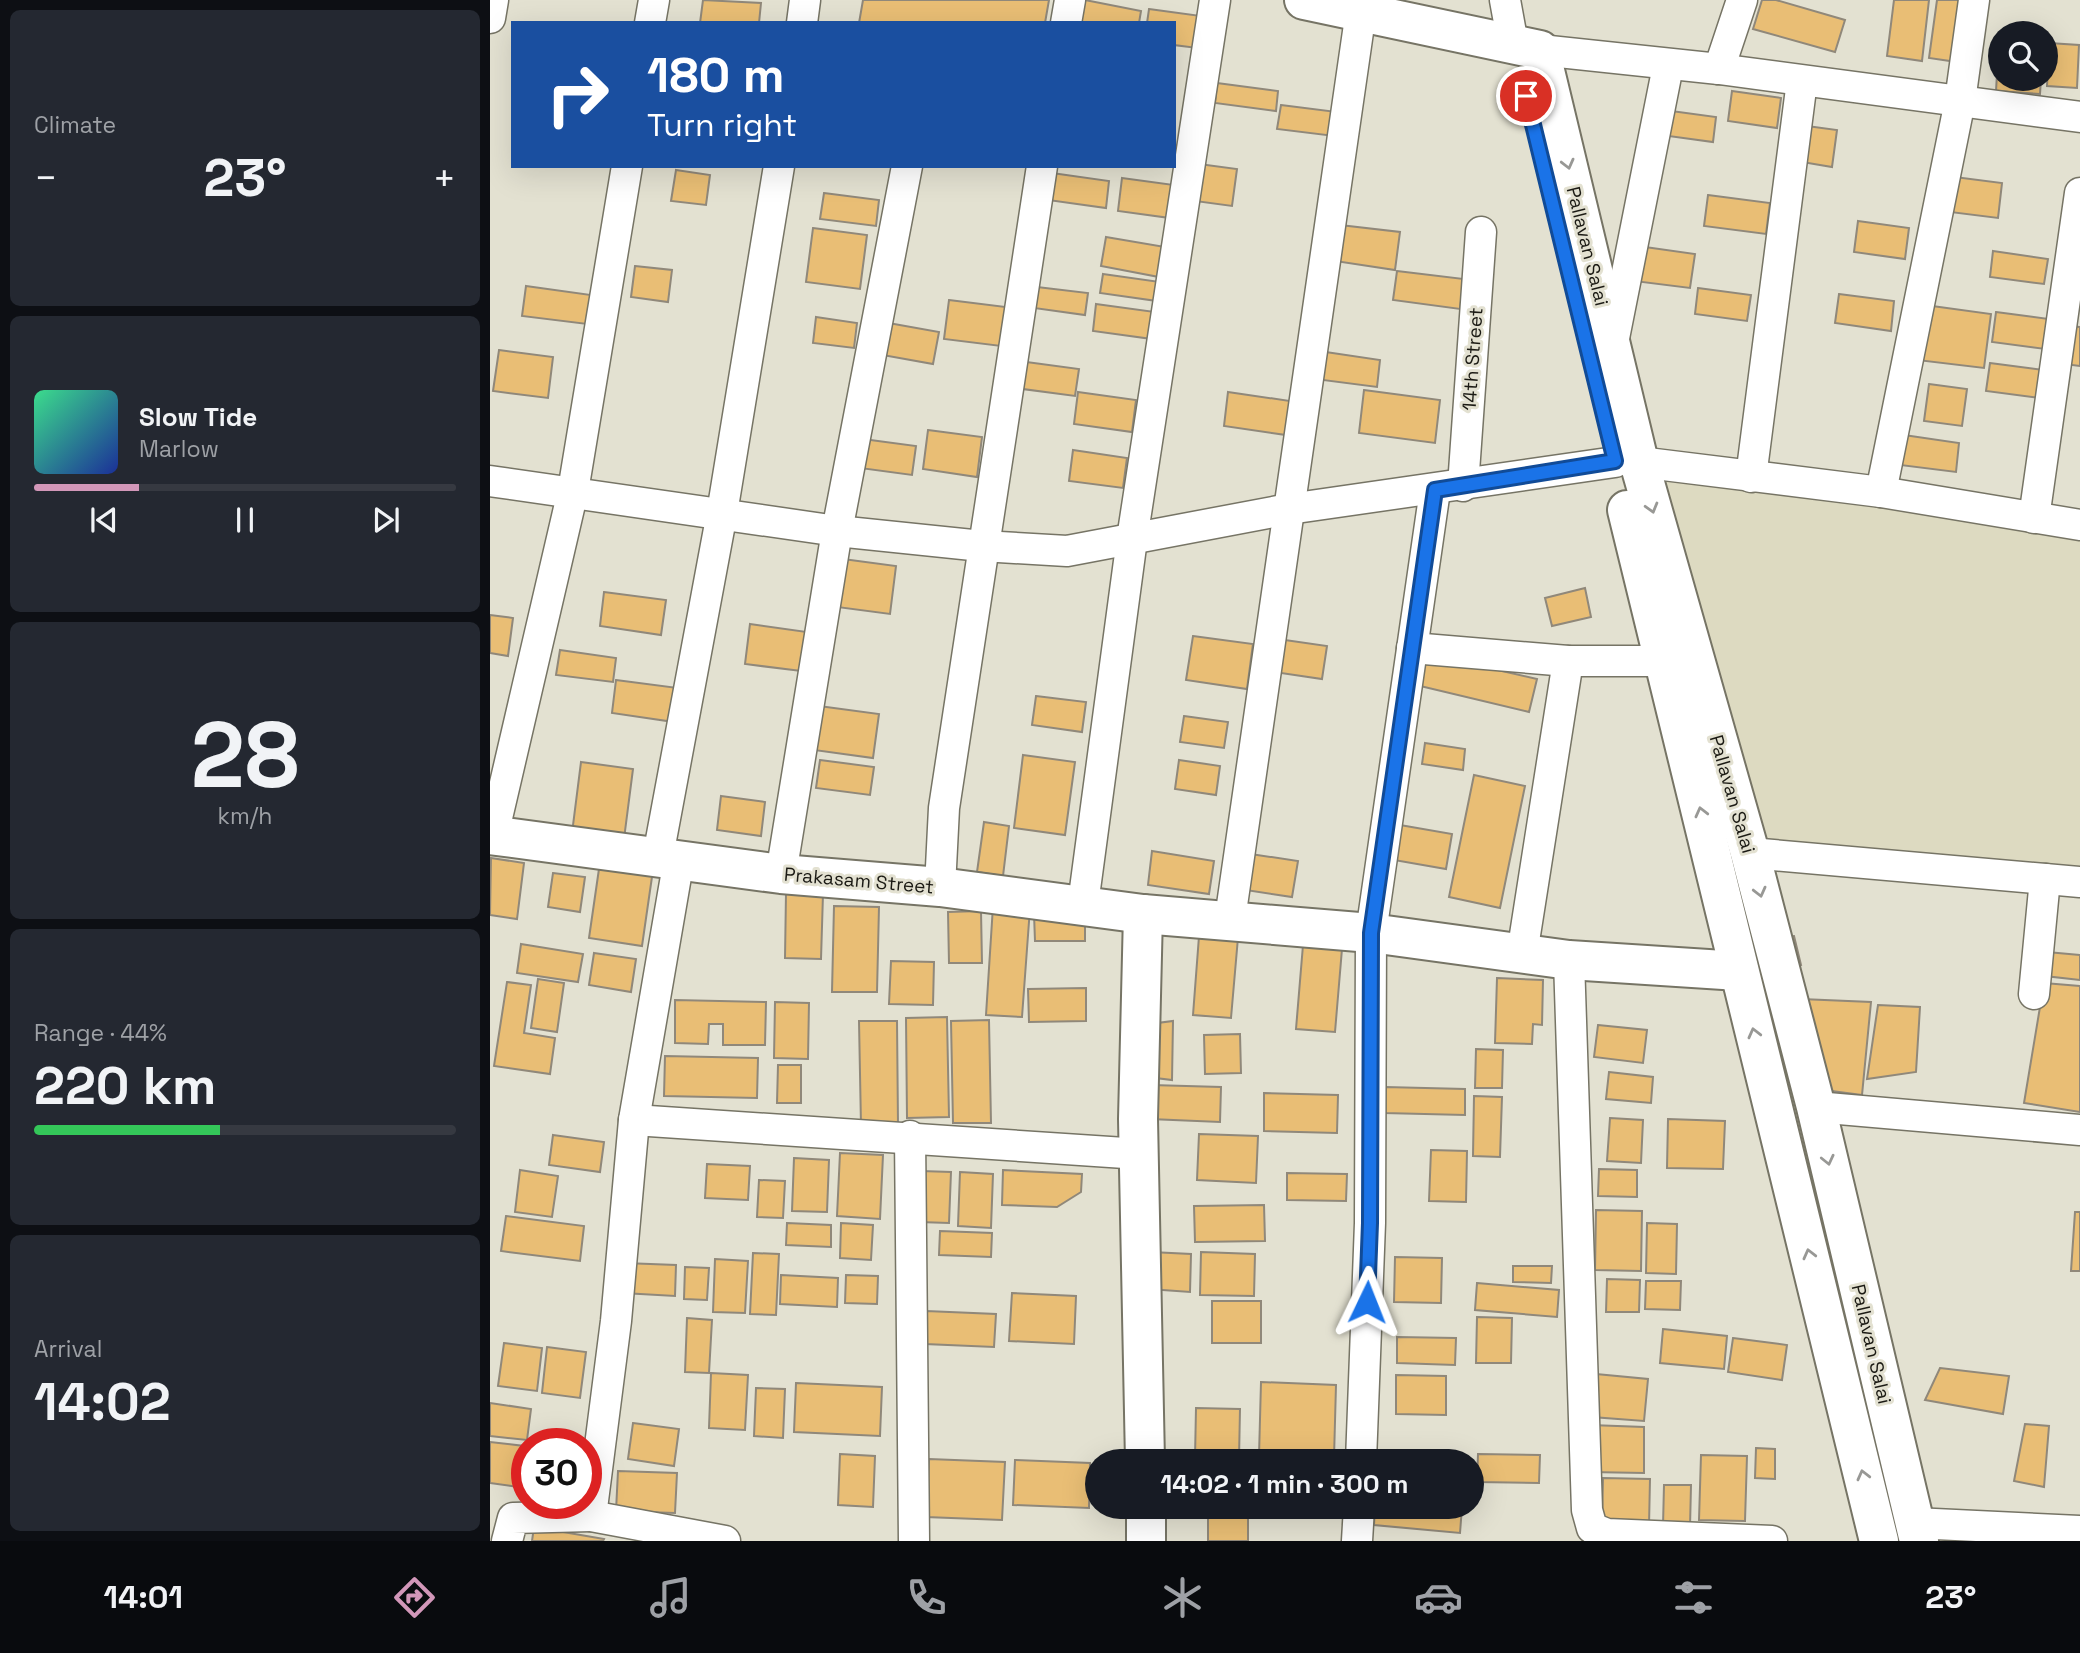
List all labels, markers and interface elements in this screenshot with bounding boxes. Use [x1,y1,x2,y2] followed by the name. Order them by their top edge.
[1988,21,2058,91] map controls
[1988,21,2058,91] button: search
[647,44,785,106] text: 180 m
[532,49,623,140] icon: right
[1496,66,1556,126] pin
[1507,77,1545,115] icon: arrive
[647,105,797,145] text: Turn right
[34,110,116,140] text: Climate
[204,145,287,211] text: 23°
[34,154,58,202] text: −
[432,154,456,202] text: +
[1560,157,1574,169] one-way arrow
[1561,184,1614,308] street label: Pallavan Salai
[1456,307,1489,411] street label: 14th Street
[139,400,257,434] text: Slow Tide
[139,434,219,464] text: Marlow
[85,501,123,539] icon: previous
[226,501,264,539] icon: pause
[367,501,405,539] icon: next
[1644,502,1659,514] one-way arrow
[191,697,299,814] text: 28
[1704,732,1761,856] street label: Pallavan Salai
[218,801,272,831] text: km/h
[1694,806,1709,818] one-way arrow
[783,862,935,899] street label: Prakasam Street
[1752,886,1766,898] one-way arrow
[34,1018,167,1048] text: Range · 44%
[1748,1027,1762,1039] one-way arrow
[34,1053,216,1119] text: 220 km
[1820,1154,1834,1166] one-way arrow
[1803,1248,1817,1260] one-way arrow
[1330,1265,1404,1339] position arrow
[1846,1282,1897,1406] street label: Pallavan Salai
[34,1334,102,1364] text: Arrival
[34,1369,171,1435] text: 14:02
[511,1428,602,1519] speed limit sign: 30
[1161,1467,1408,1501] text: 14:02 · 1 min · 300 m
[1857,1469,1871,1481] one-way arrow
[390,1573,439,1622] icon: directions
[646,1573,695,1622] icon: music
[902,1573,951,1622] icon: phone
[1158,1573,1207,1622] icon: climate
[1414,1573,1463,1622] icon: car
[1669,1573,1718,1622] icon: filters
[103,1577,183,1617] text: 14:01
[1925,1577,1976,1617] text: 23°

